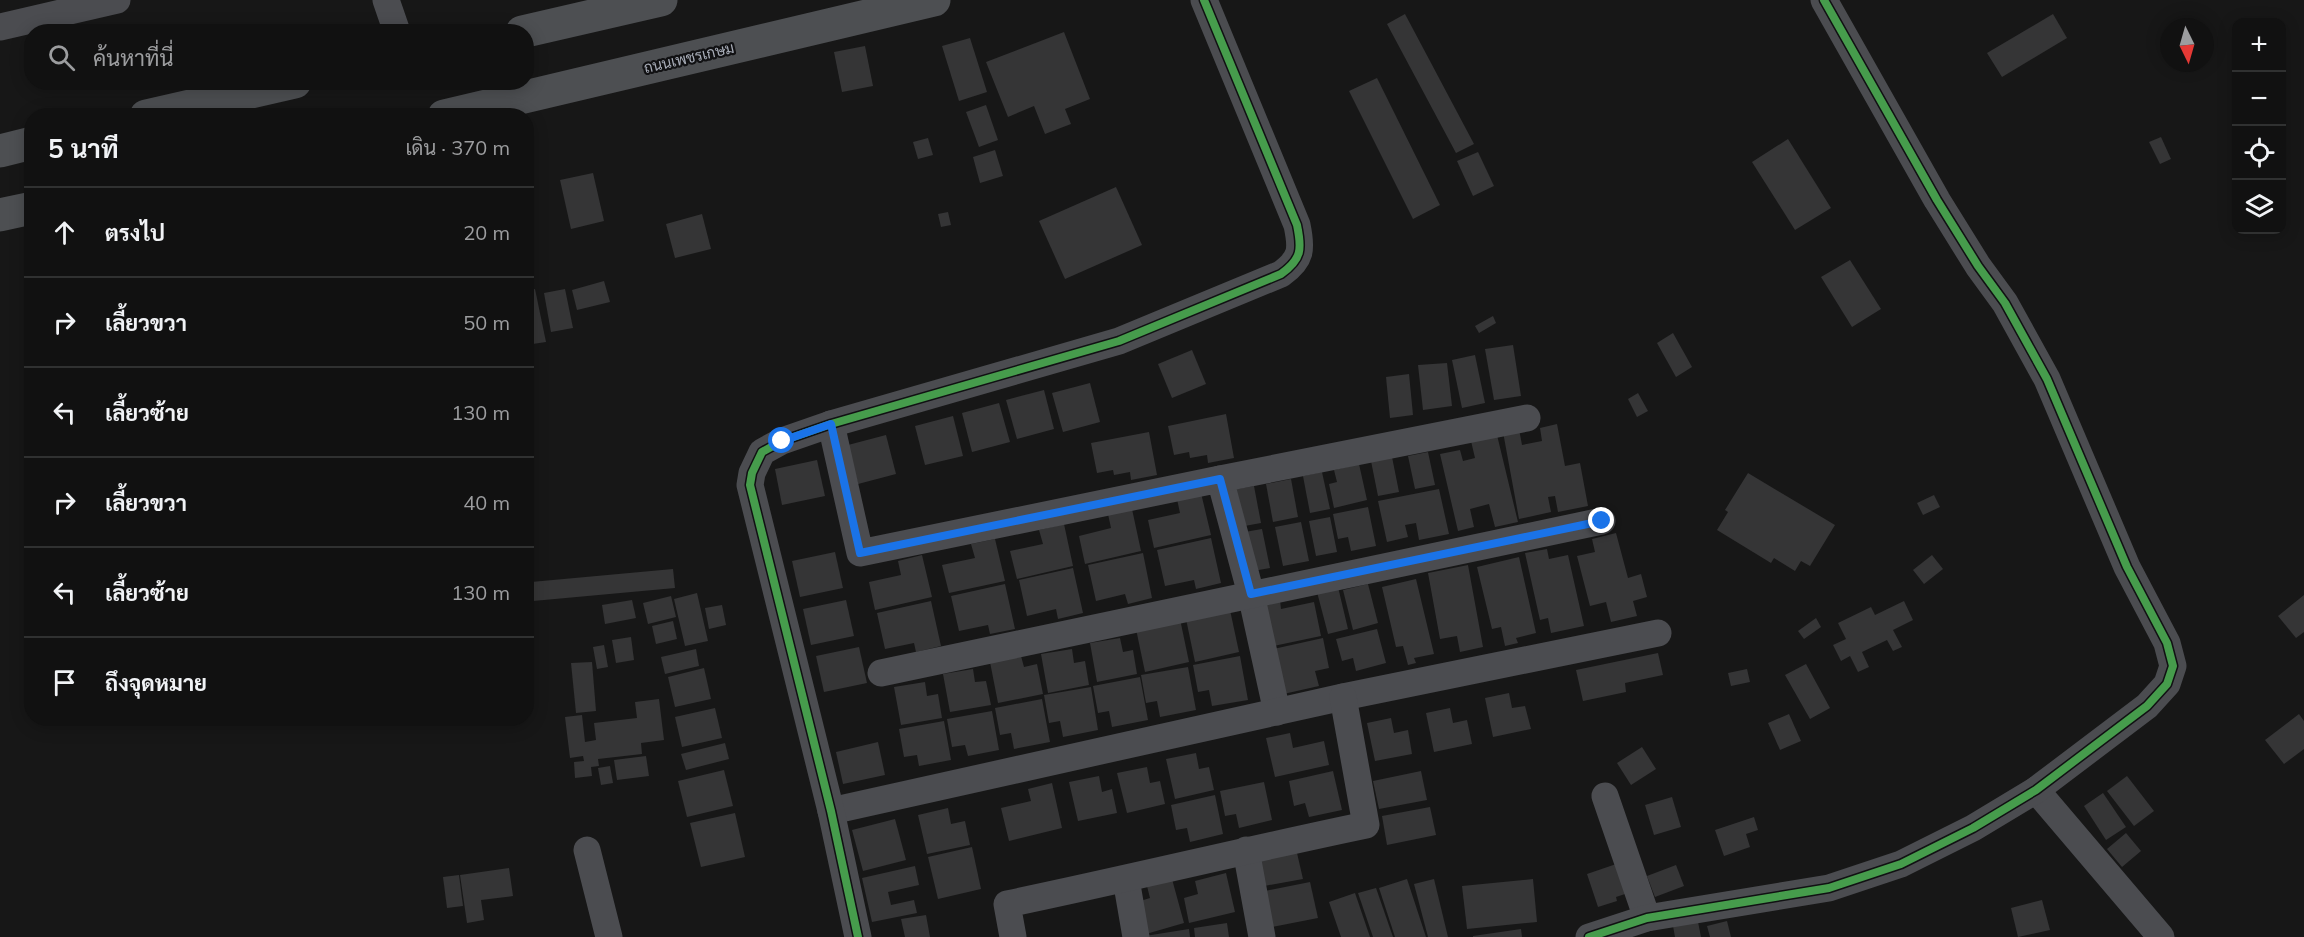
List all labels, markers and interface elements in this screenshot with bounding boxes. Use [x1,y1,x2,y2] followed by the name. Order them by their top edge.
[2160,18,2214,72] north arrow
[2232,18,2286,234] map controls
[2232,18,2286,72] button: +
[24,24,534,90] search box
[642,38,736,77] street label: ถนนเพชรเกษม
[45,41,78,74] icon: search
[93,44,173,72] text: ค้นหาที่นี่
[2232,72,2286,126] button: −
[2232,126,2286,180] button: locate
[48,132,119,165] text: 5 นาที
[405,135,510,160] text: เดิน · 370 m
[2232,180,2286,234] button: layers
[48,216,81,249] icon: ahead
[105,219,165,247] text: ตรงไป
[463,220,510,245] text: 20 m
[48,306,81,339] icon: right
[105,309,187,337] text: เลี้ยวขวา
[463,310,510,335] text: 50 m
[48,396,81,429] icon: left
[105,399,189,427] text: เลี้ยวซ้าย
[451,400,510,425] text: 130 m
[768,427,794,453] route start
[48,486,81,519] icon: right
[105,489,187,517] text: เลี้ยวขวา
[463,490,510,515] text: 40 m
[1588,507,1614,533] route end
[48,576,81,609] icon: left
[105,579,189,607] text: เลี้ยวซ้าย
[451,580,510,605] text: 130 m
[48,666,81,699] icon: arrive
[105,669,207,697] text: ถึงจุดหมาย

